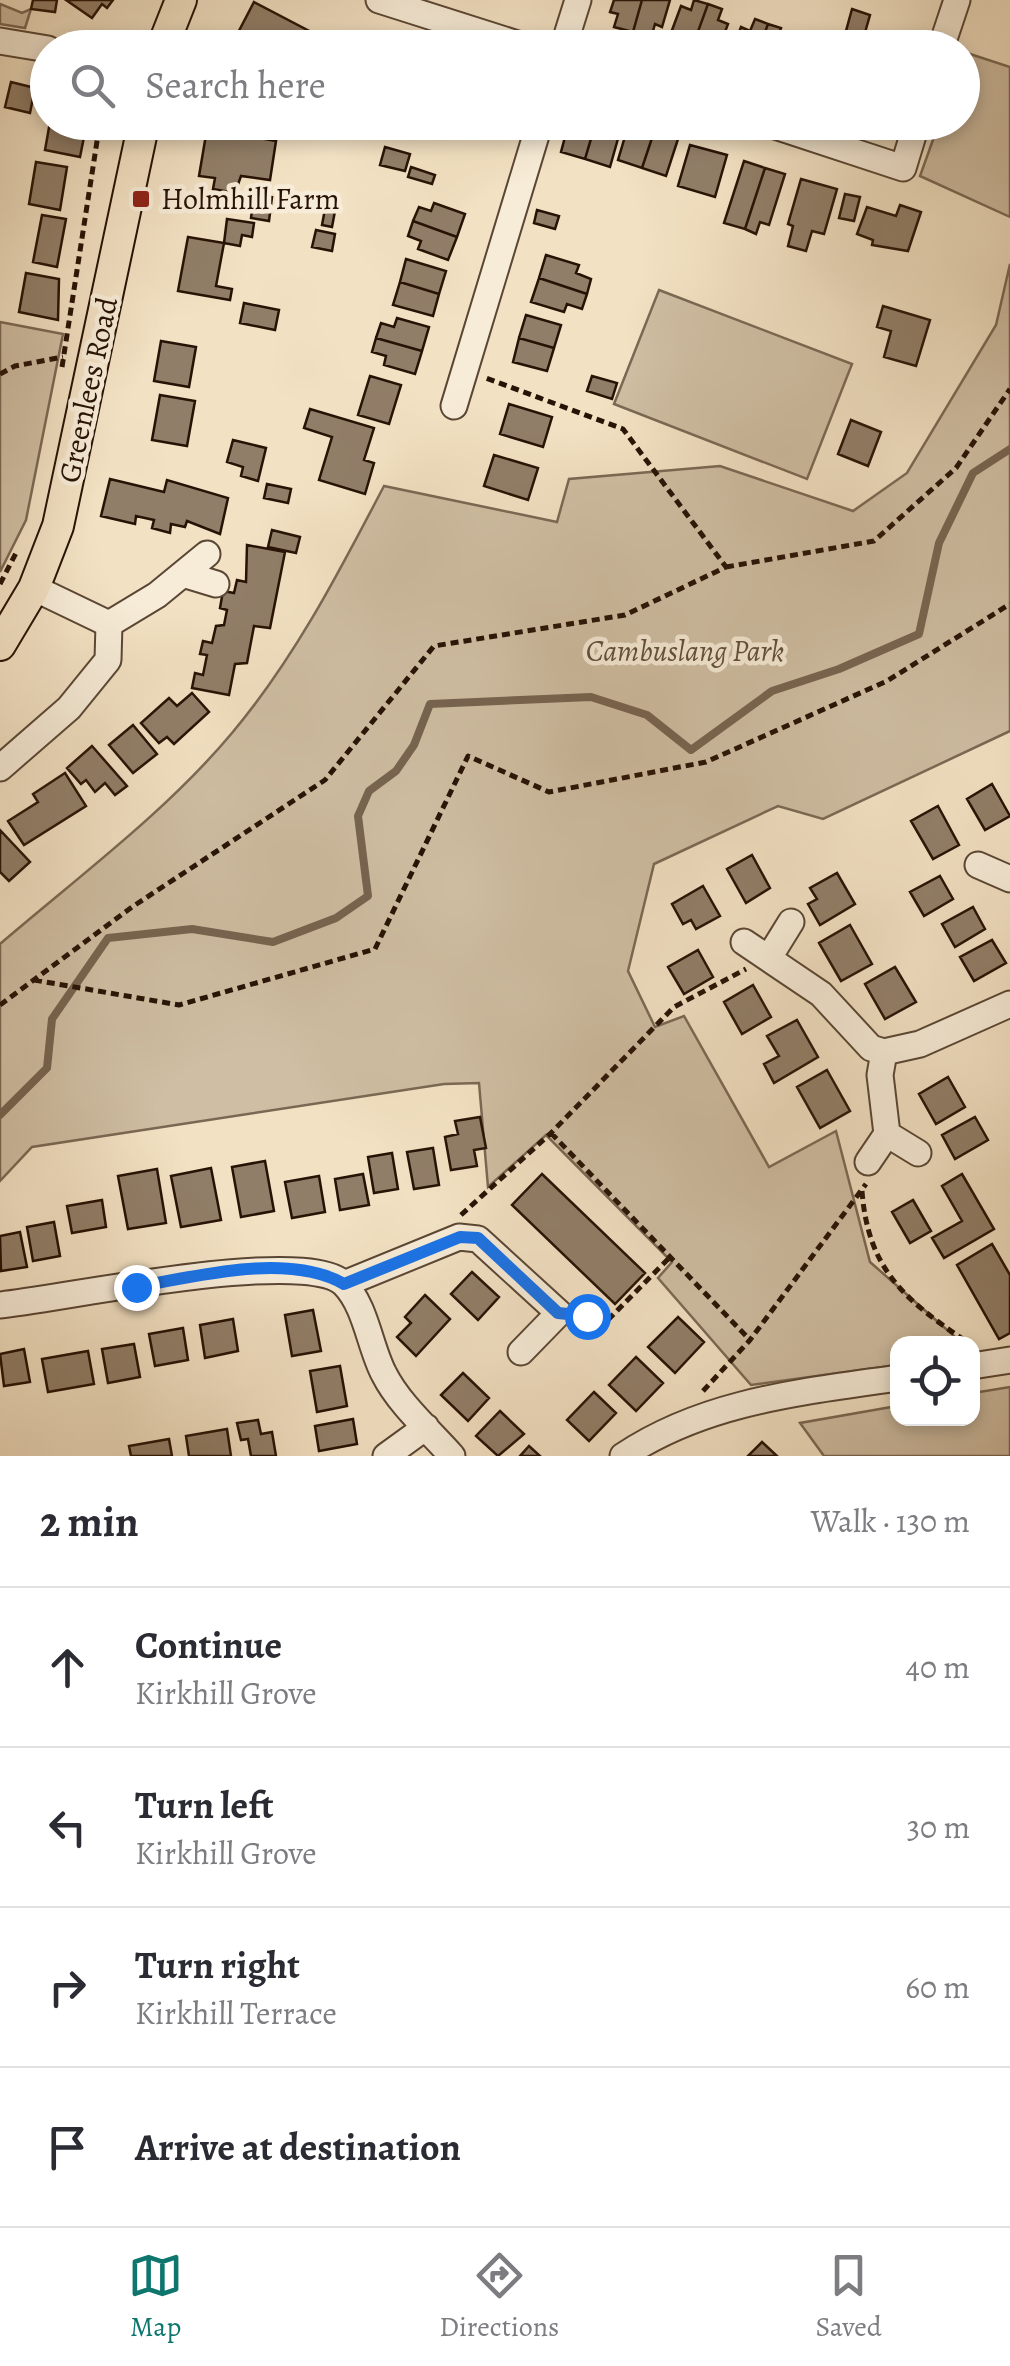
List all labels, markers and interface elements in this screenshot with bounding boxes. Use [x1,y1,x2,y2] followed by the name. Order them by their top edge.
[30,30,980,140] search box
[65,58,120,113] icon: search
[145,59,326,111] text: Search here
[161,179,340,219] place label: Holmhill Farm
[130,188,152,210] marker: Holmhill Farm
[49,293,127,486] street label: Greenlees Road
[586,631,784,671] park label: Cambuslang Park
[114,1265,160,1311] route end
[565,1294,611,1340] route start
[890,1336,980,1426] map controls
[890,1336,980,1426] button: locate
[40,1493,139,1550] text: 2 min
[811,1499,970,1543] text: Walk · 130 m
[135,1619,282,1671] text: Continue
[40,1640,95,1695] icon: ahead
[905,1645,970,1689] text: 40 m
[135,1671,316,1715] text: Kirkhill Grove
[135,1779,274,1831] text: Turn left
[40,1800,95,1855] icon: left
[907,1805,970,1849] text: 30 m
[135,1831,316,1875] text: Kirkhill Grove
[135,1939,300,1991] text: Turn right
[40,1960,95,2015] icon: right
[905,1965,970,2009] text: 60 m
[135,1991,337,2035] text: Kirkhill Terrace
[40,2120,95,2175] icon: arrive
[135,2121,461,2173] text: Arrive at destination
[128,2248,183,2346] tab: Map
[439,2248,559,2346] tab: Directions
[816,2248,882,2346] tab: Saved

